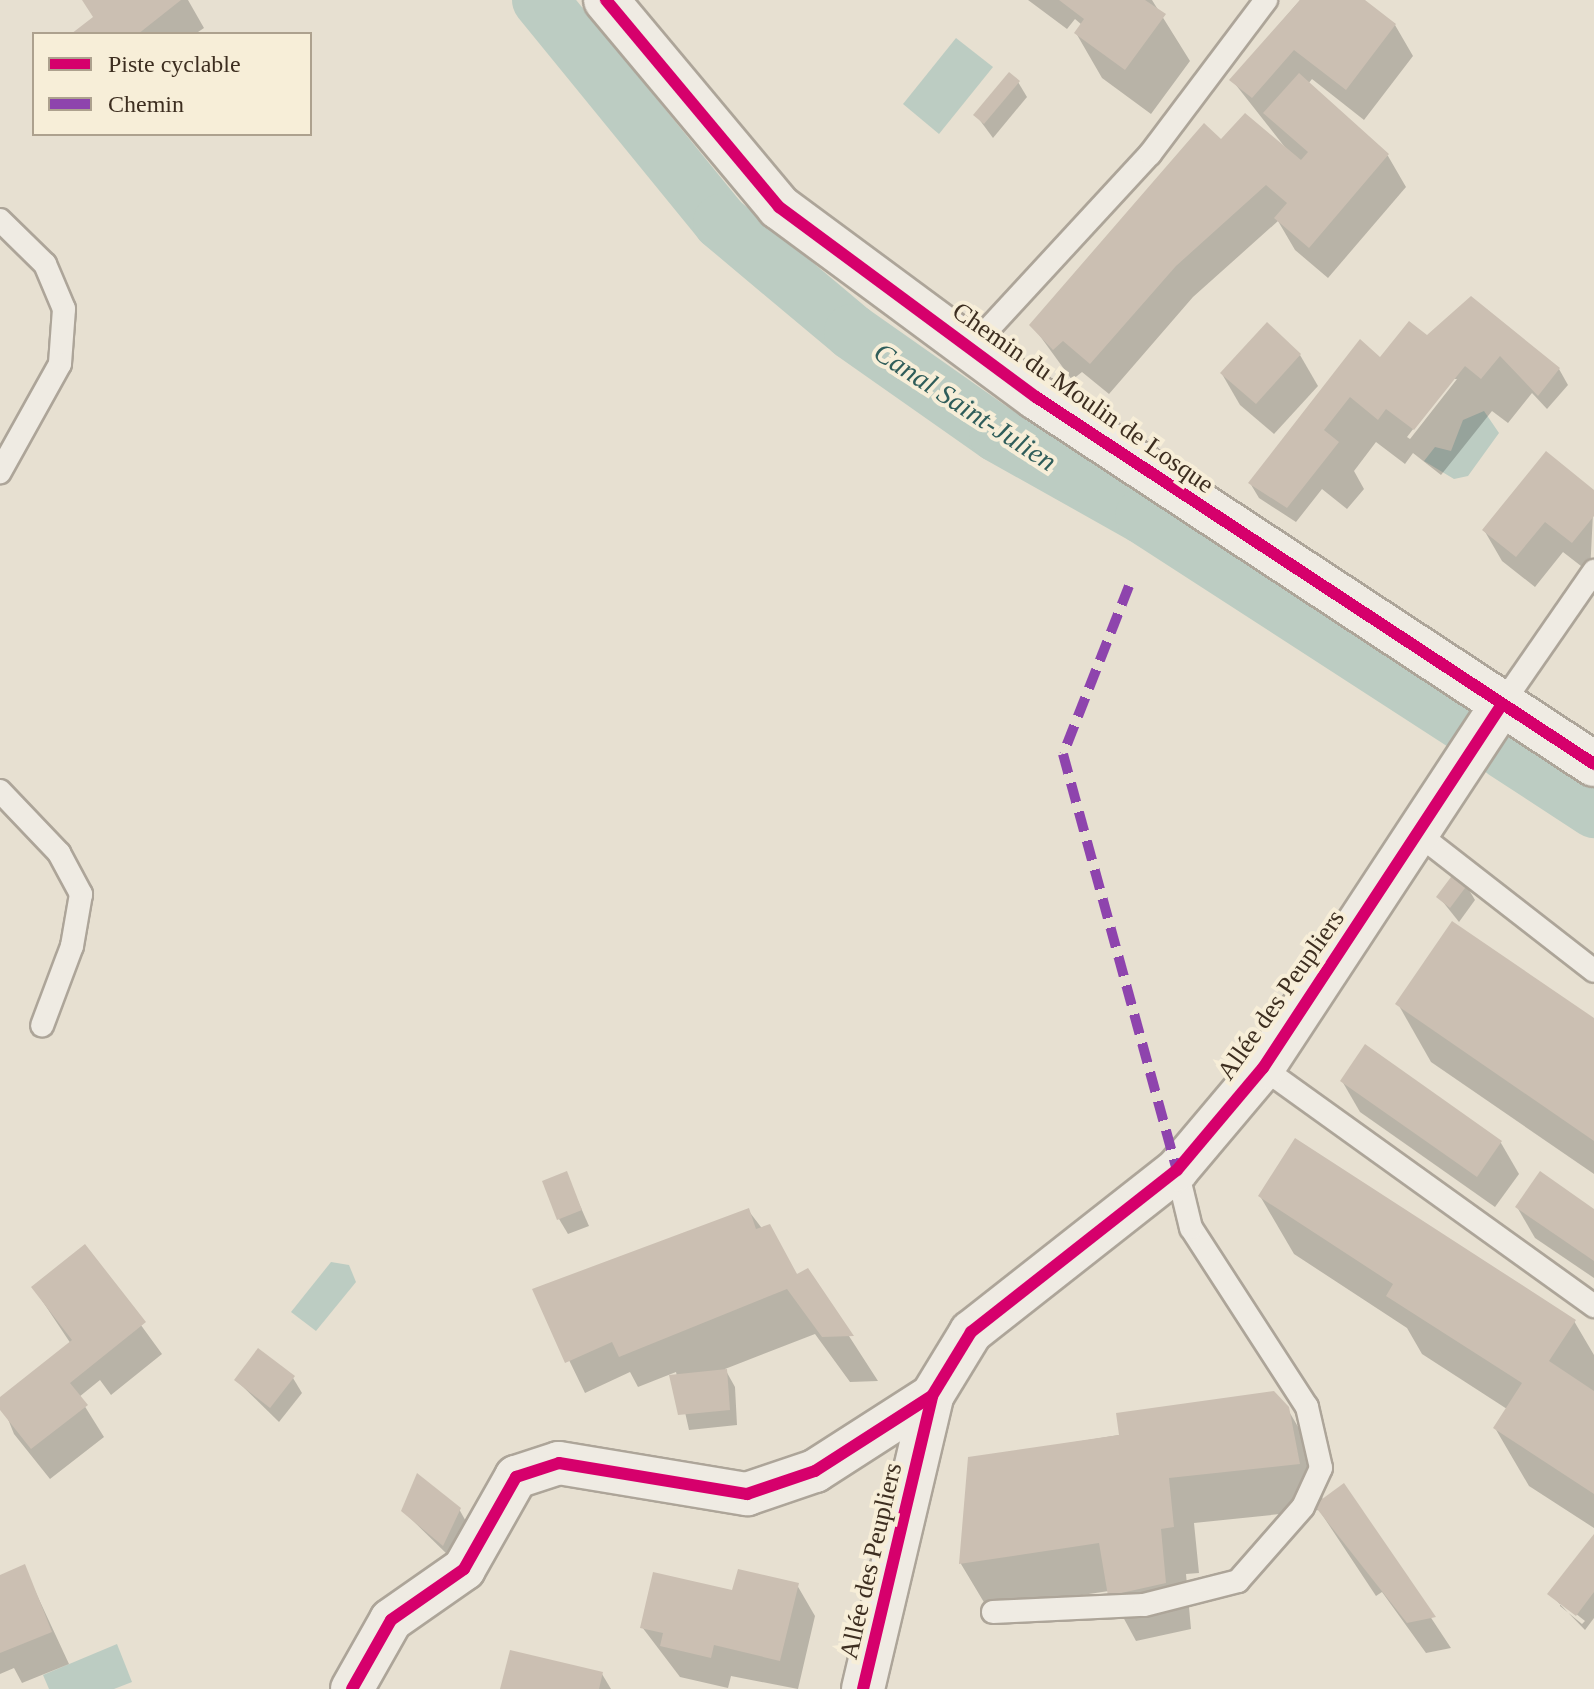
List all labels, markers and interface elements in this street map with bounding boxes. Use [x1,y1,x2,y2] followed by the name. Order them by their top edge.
[32,32,312,136] legend
[108,51,241,77] text: Piste cyclable
[108,91,184,117] text: Chemin
[946,296,1220,500] street label: Chemin du Moulin de Losque
[867,336,1063,478] water label: Canal Saint-Julien
[1211,904,1351,1086] street label: Allée des Peupliers
[833,1460,909,1662] street label: Allée des Peupliers

